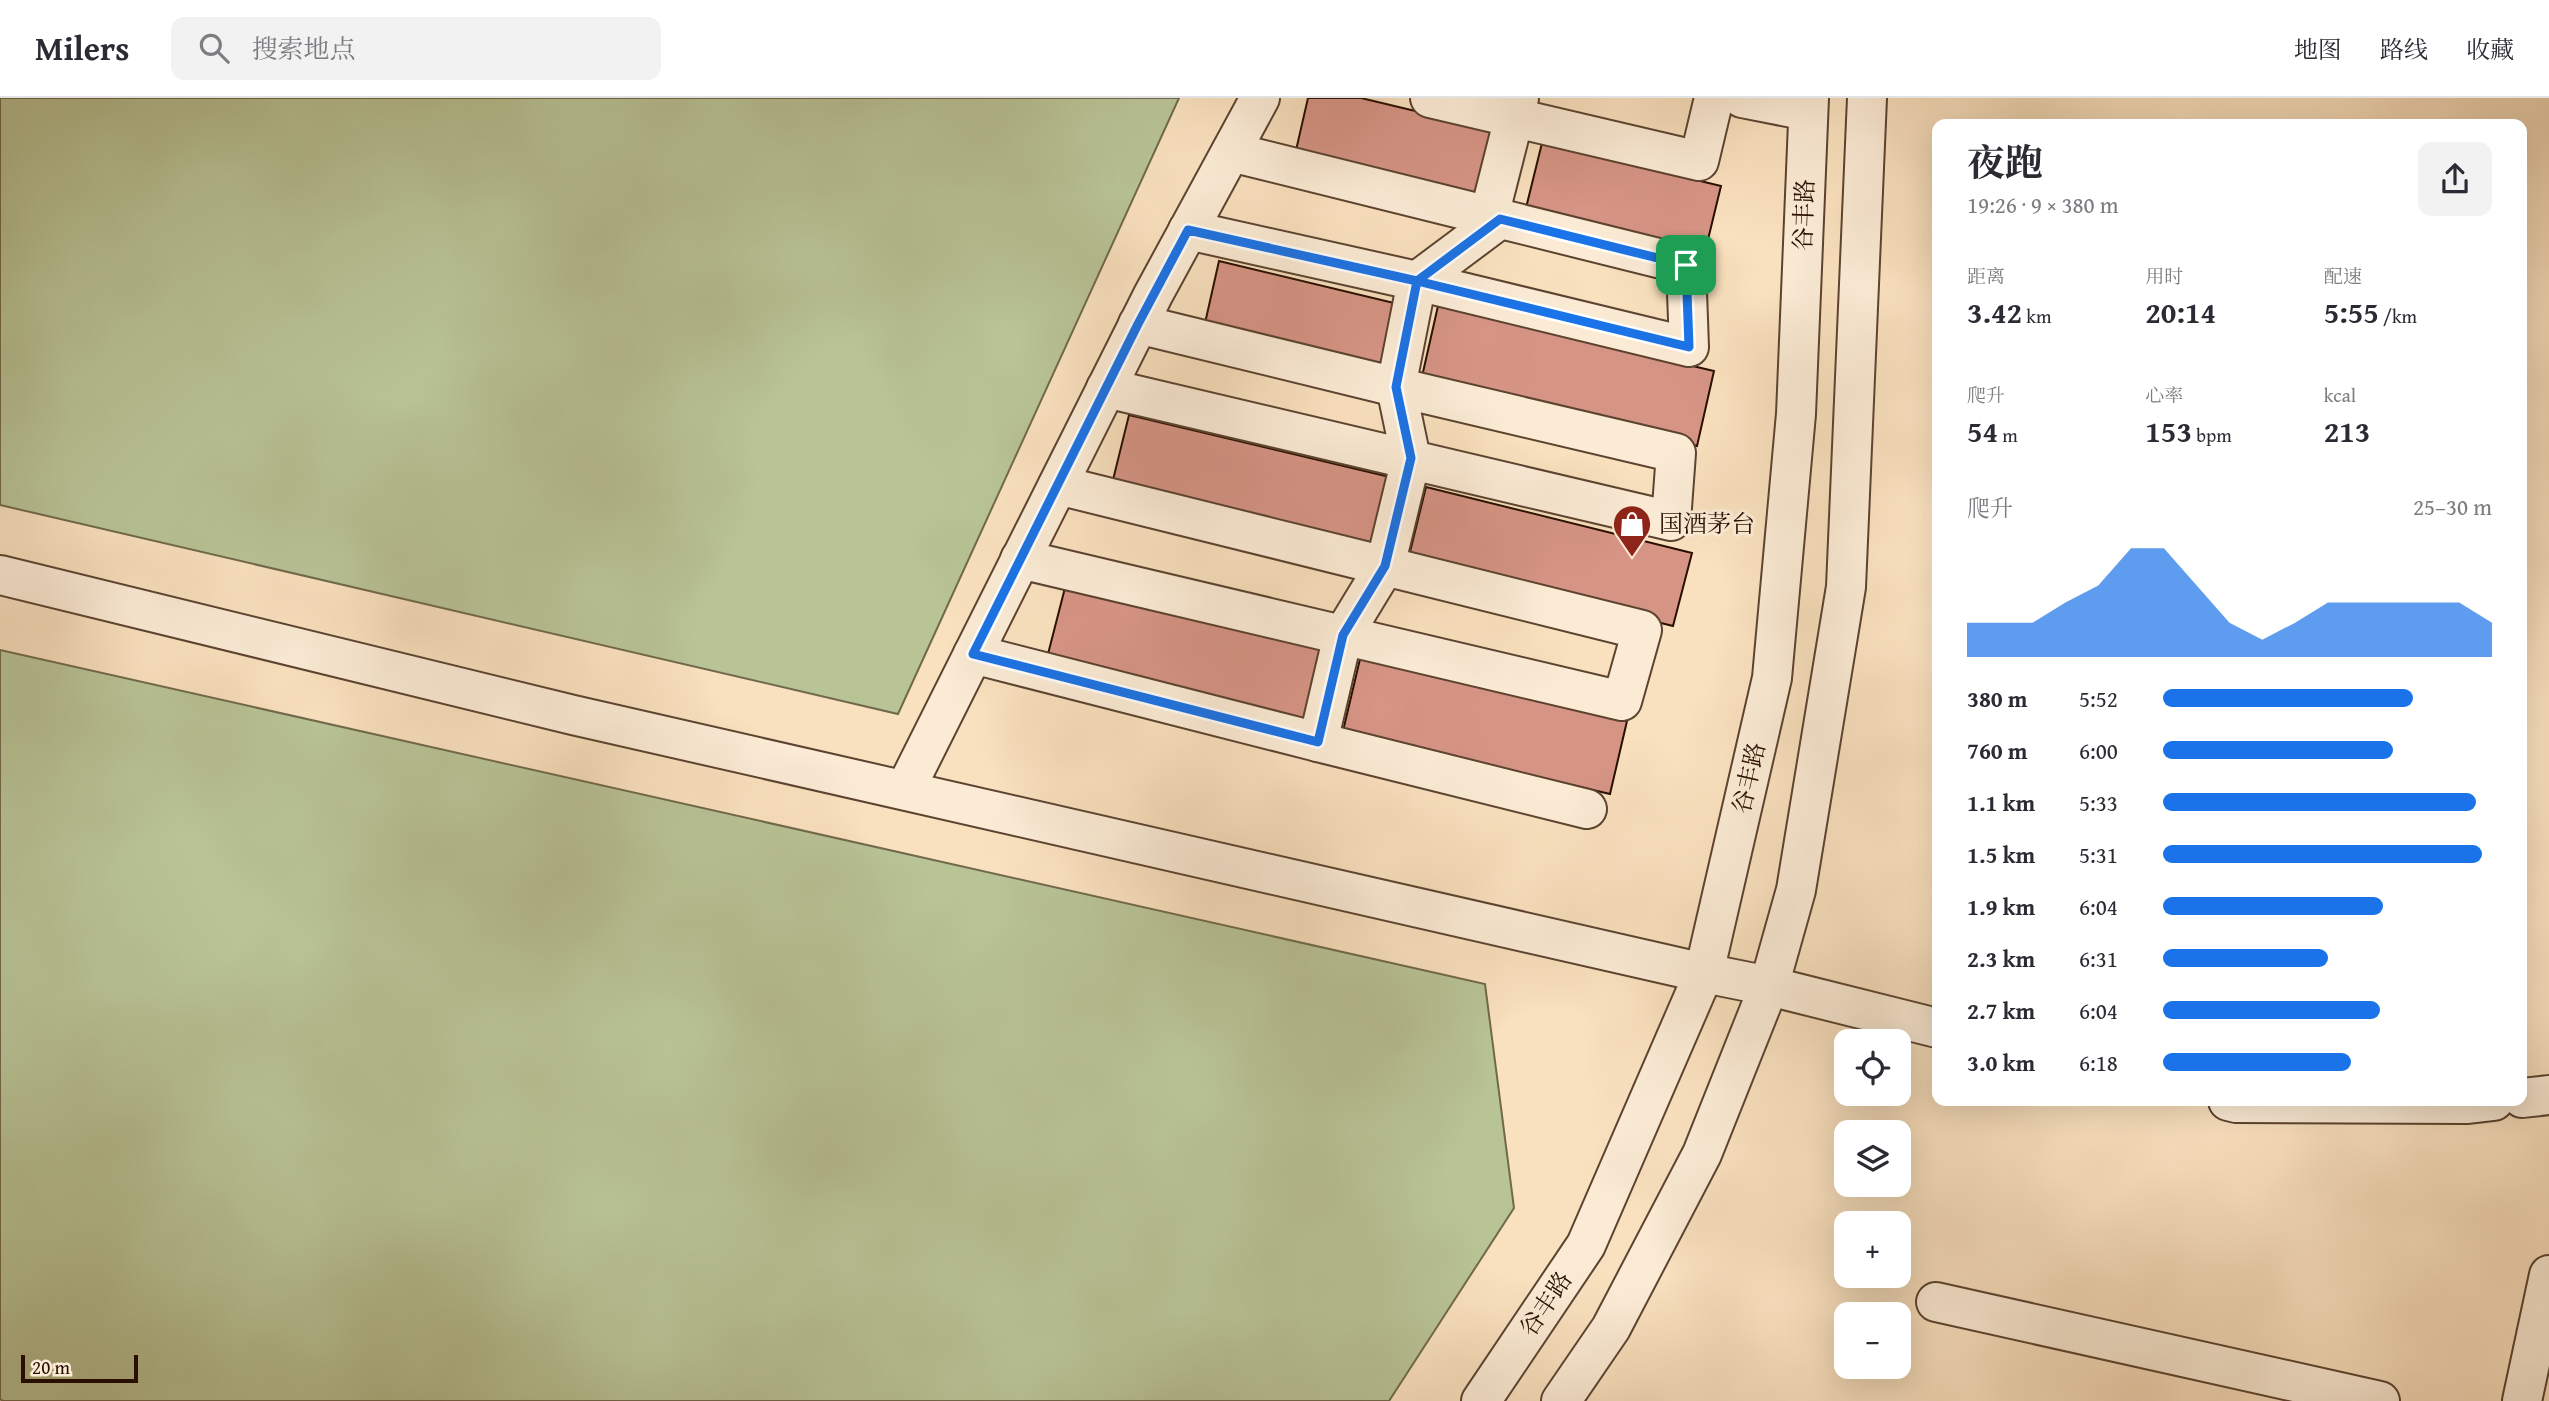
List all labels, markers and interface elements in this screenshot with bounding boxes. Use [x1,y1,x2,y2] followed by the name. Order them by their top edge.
[171,17,661,80] search box
[35,24,129,72] text: Milers
[195,29,233,67] icon: search
[251,29,355,68] text: 搜索地点
[2294,32,2342,67] text: 地图
[2380,32,2428,67] text: 路线
[2466,32,2514,67] text: 收藏
[1967,134,2043,190] text: 夜跑
[2418,142,2492,216] button: share
[1785,178,1822,252] street label: 谷丰路
[1967,188,2119,221] text: 19:26 · 9 × 380 m
[1656,235,1716,295] pin
[1667,246,1705,284] icon: arrive
[1967,262,2005,290] text: 距离
[2145,262,2183,290] text: 用时
[2324,262,2362,290] text: 配速
[1967,290,2022,334] text: 3.42
[2145,290,2216,334] text: 20:14
[2324,290,2379,334] text: 5:55
[2022,302,2051,330] text: km
[2379,302,2417,330] text: /km
[1967,381,2005,409] text: 爬升
[2145,381,2183,409] text: 心率
[2324,381,2356,409] text: kcal
[1967,409,1998,453] text: 54
[2145,409,2192,453] text: 153
[2324,409,2370,453] text: 213
[1998,421,2018,449] text: m
[2192,421,2232,449] text: bpm
[2413,490,2492,523] text: 25–30 m
[1967,491,2013,524] text: 爬升
[1611,503,1653,558] shop icon: 国酒茅台
[1659,506,1755,541] place label: 国酒茅台
[1967,682,2028,715] text: 380 m
[2079,682,2118,715] text: 5:52
[1967,734,2028,767] text: 760 m
[2079,734,2118,767] text: 6:00
[1723,739,1774,817] street label: 谷丰路
[1967,786,2035,819] text: 1.1 km
[2079,786,2118,819] text: 5:33
[1967,838,2035,871] text: 1.5 km
[2079,838,2118,871] text: 5:31
[1967,890,2035,923] text: 1.9 km
[2079,890,2118,923] text: 6:04
[1967,942,2035,975] text: 2.3 km
[2079,942,2118,975] text: 6:31
[1967,994,2035,1027] text: 2.7 km
[2079,994,2118,1027] text: 6:04
[1834,1029,1911,1379] map controls
[1834,1029,1911,1106] button: locate
[1967,1046,2035,1079] text: 3.0 km
[2079,1046,2118,1079] text: 6:18
[1834,1120,1911,1197] button: layers
[1834,1211,1911,1288] button: +
[1511,1264,1580,1343] street label: 谷丰路
[1834,1302,1911,1379] button: −
[21,1352,138,1384] scale bar
[32,1353,70,1381] text: 20 m

